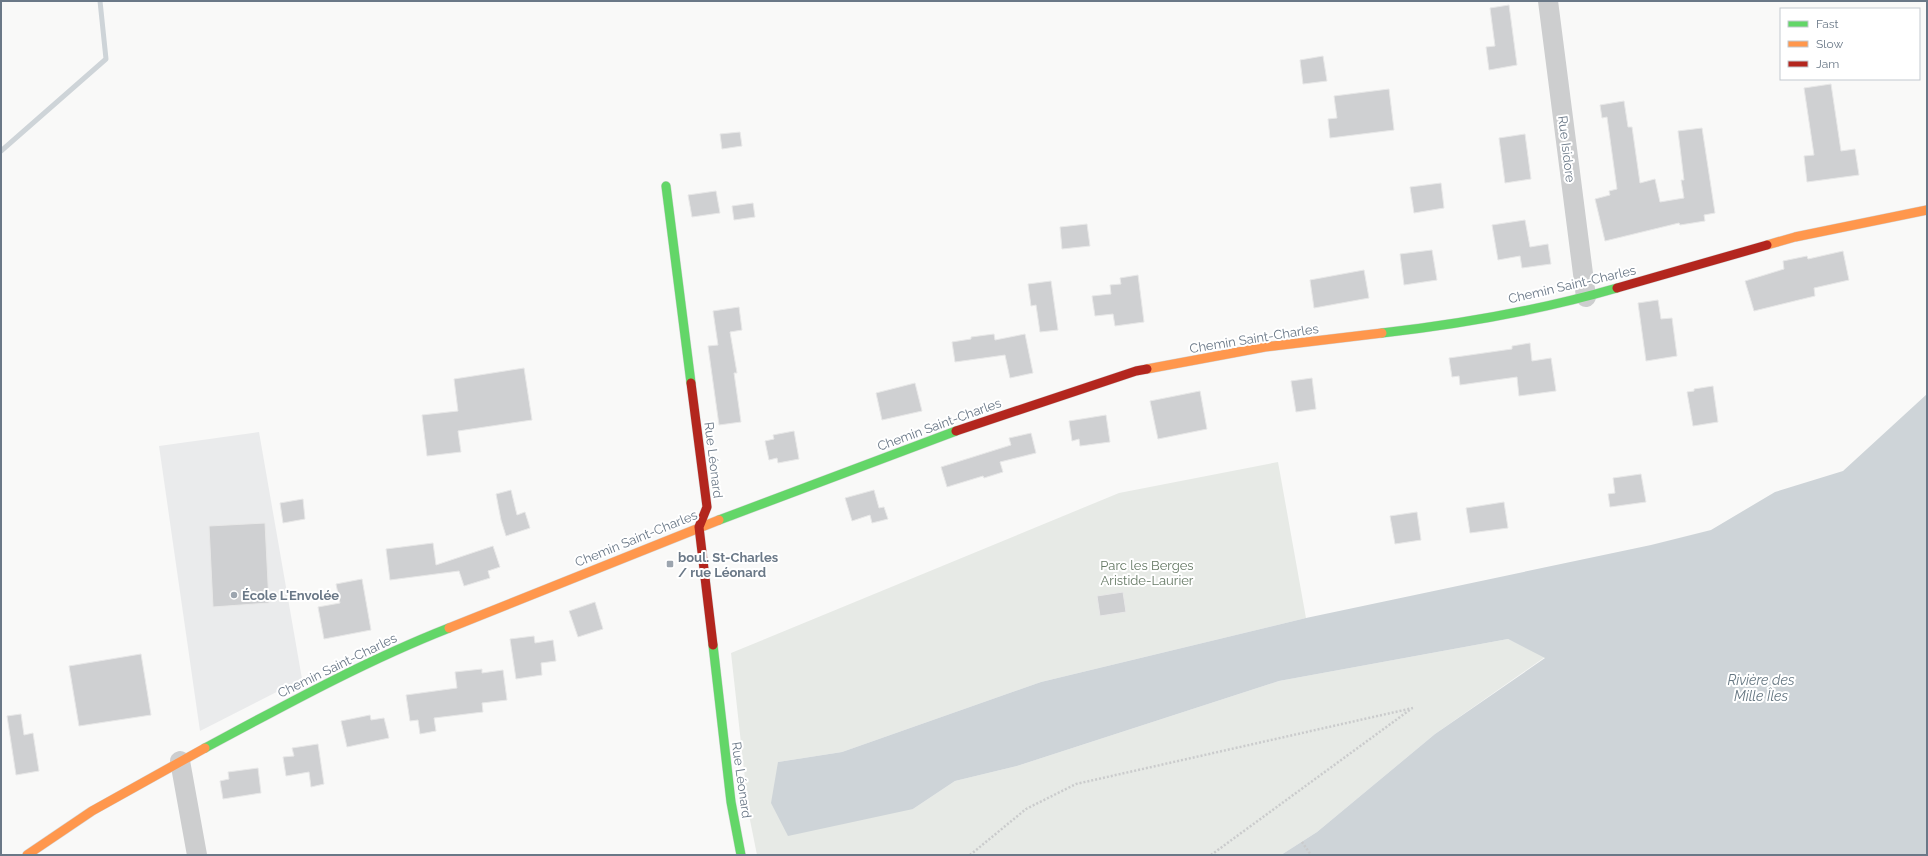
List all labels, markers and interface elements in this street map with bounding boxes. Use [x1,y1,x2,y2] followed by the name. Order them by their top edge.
[1780,8,1920,80] legend
[1816,17,1839,31] text: Fast
[1816,37,1843,51] text: Slow
[1816,57,1839,71] text: Jam
[1555,115,1578,184] street label: Rue Isidore
[1507,262,1637,306] street label: Chemin Saint-Charles
[1188,321,1320,356] street label: Chemin Saint-Charles
[875,395,1003,454] street label: Chemin Saint-Charles
[701,421,726,499] street label: Rue Léonard
[573,507,700,570] street label: Chemin Saint-Charles
[678,550,779,580] place label: boul. St-Charles / rue Léonard
[1100,558,1194,588] park label: Parc les Berges Aristide-Laurier
[665,559,675,569] marker: boul. St-Charles / rue Léonard
[242,588,339,603] place label: École L'Envolée
[229,590,239,600] marker: École L'Envolée
[275,630,399,701] street label: Chemin Saint-Charles
[1727,672,1795,704] water label: Rivière des Mille Îles
[729,741,754,819] street label: Rue Léonard

